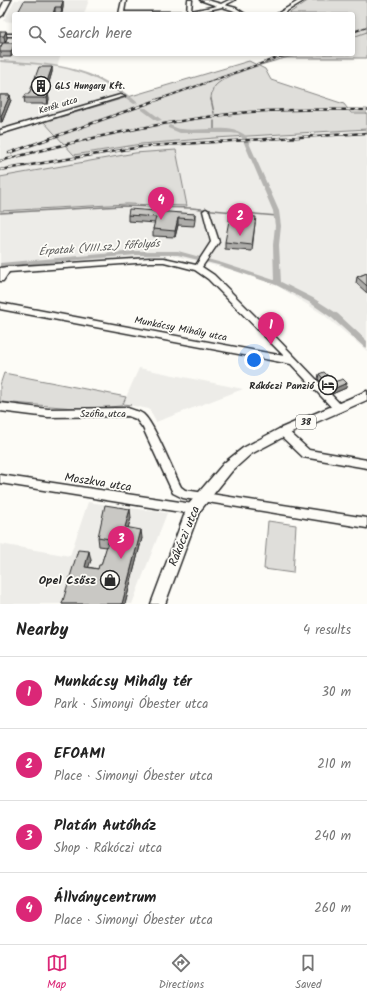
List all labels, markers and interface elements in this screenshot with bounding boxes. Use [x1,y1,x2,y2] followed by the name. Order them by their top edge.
[12,12,355,56] search box
[58,22,132,46] text: Search here
[26,23,48,45] icon: search
[30,75,52,97] building icon: GLS Hungary Kft.
[55,79,125,94] place label: GLS Hungary Kft.
[37,92,80,119] street label: Kerék utca
[148,187,174,220] pin: 4
[227,203,253,236] pin: 2
[38,235,162,261] water label: Érpatak (VIII.sz.) főfolyás
[133,312,229,346] street label: Munkácsy Mihály utca
[258,312,284,345] pin: 1
[244,350,264,370] your location
[317,374,339,396] hotel icon: Rákóczi Panzió
[249,378,315,394] place label: Rákóczi Panzió
[80,406,126,422] street label: Szófia utca
[296,415,316,429] road number: 38
[63,468,133,497] street label: Moszkva utca
[164,503,205,569] street label: Rákóczi utca
[108,526,134,559] pin: 3
[99,569,121,591] shop icon: Opel Csősz
[39,571,96,590] place label: Opel Csősz
[16,617,68,644] text: Nearby
[303,620,351,641] text: 4 results
[54,670,192,694] text: Munkácsy Mihály tér
[27,682,31,703] text: 1
[322,682,351,703] text: 30 m
[54,694,208,715] text: Park · Simonyi Óbester utca
[54,742,105,766] text: EFOAMI
[25,754,33,775] text: 2
[317,754,351,775] text: 210 m
[54,766,213,787] text: Place · Simonyi Óbester utca
[54,814,156,838] text: Platán Autóház
[25,826,33,847] text: 3
[314,826,351,847] text: 240 m
[54,838,162,859] text: Shop · Rákóczi utca
[54,886,156,910] text: Állványcentrum
[25,898,33,919] text: 4
[314,898,351,919] text: 260 m
[54,910,213,931] text: Place · Simonyi Óbester utca
[46,952,68,994] tab: Map
[159,952,204,994] tab: Directions
[295,952,321,994] tab: Saved

